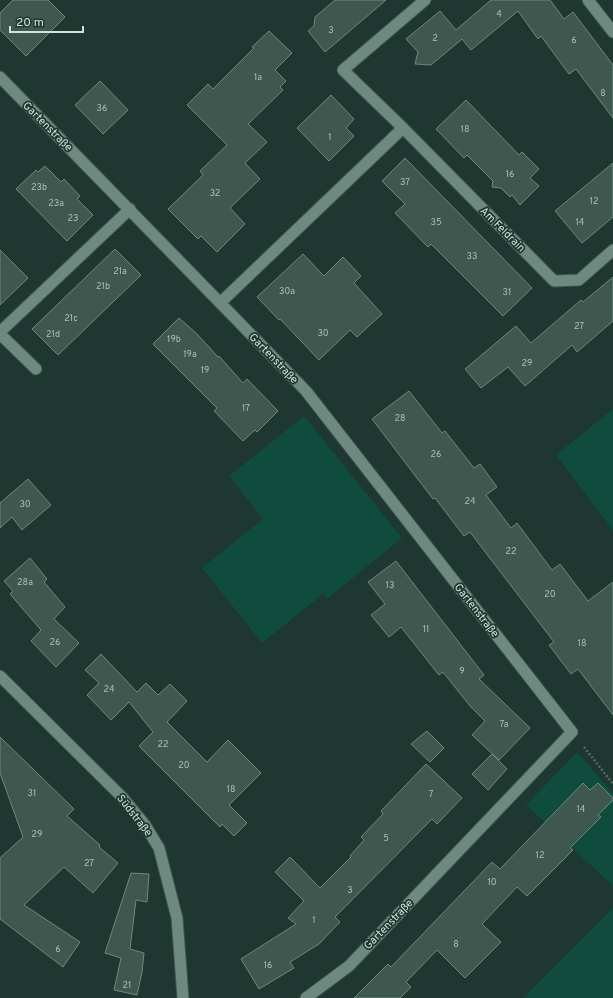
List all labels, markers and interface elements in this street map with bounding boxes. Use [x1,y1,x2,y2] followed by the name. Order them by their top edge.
[10,8,83,34] scale bar
[496,9,502,20] house number: 4
[16,15,44,31] text: 20 m
[328,25,334,36] house number: 3
[432,33,438,44] house number: 2
[571,35,577,46] house number: 6
[254,72,262,83] house number: 1a
[600,88,606,99] house number: 8
[19,99,75,155] street label: Gartenstraße
[97,103,107,114] house number: 36
[461,124,469,135] house number: 18
[328,132,332,143] house number: 1
[506,169,514,180] house number: 16
[400,177,410,188] house number: 37
[31,182,47,193] house number: 23b
[210,188,220,199] house number: 32
[590,196,598,207] house number: 12
[48,198,64,209] house number: 23a
[477,204,528,255] street label: Am Feldrain
[68,213,78,224] house number: 23
[430,217,442,228] house number: 35
[576,217,585,228] house number: 14
[467,251,477,262] house number: 33
[113,266,127,277] house number: 21a
[96,281,110,292] house number: 21b
[279,286,295,297] house number: 30a
[503,287,511,298] house number: 31
[64,313,78,324] house number: 21c
[574,321,584,332] house number: 27
[317,328,329,339] house number: 30
[46,329,60,340] house number: 21d
[246,331,301,387] street label: Gartenstraße
[167,334,181,345] house number: 19b
[183,349,197,360] house number: 19a
[522,358,532,369] house number: 29
[201,365,209,376] house number: 19
[242,403,250,414] house number: 17
[394,413,406,424] house number: 28
[431,449,441,460] house number: 26
[464,496,476,507] house number: 24
[19,499,31,510] house number: 30
[505,546,517,557] house number: 22
[17,577,33,588] house number: 28a
[386,580,394,591] house number: 13
[451,581,502,641] street label: Gartenstraße
[544,589,556,600] house number: 20
[423,624,429,635] house number: 11
[50,637,60,648] house number: 26
[578,638,586,649] house number: 18
[459,666,465,677] house number: 9
[103,684,115,695] house number: 24
[499,719,509,730] house number: 7a
[157,739,169,750] house number: 22
[178,760,190,771] house number: 20
[227,784,235,795] house number: 18
[28,788,36,799] house number: 31
[429,789,434,800] house number: 7
[113,792,155,840] street label: Südstraße
[577,804,586,815] house number: 14
[32,829,42,840] house number: 29
[383,833,389,844] house number: 5
[536,850,544,861] house number: 12
[84,858,94,869] house number: 27
[487,877,497,888] house number: 10
[347,885,353,896] house number: 3
[361,896,416,953] street label: Gartenstraße
[312,915,316,926] house number: 1
[453,939,459,950] house number: 8
[55,944,61,955] house number: 6
[264,960,272,971] house number: 16
[123,980,131,991] house number: 21

